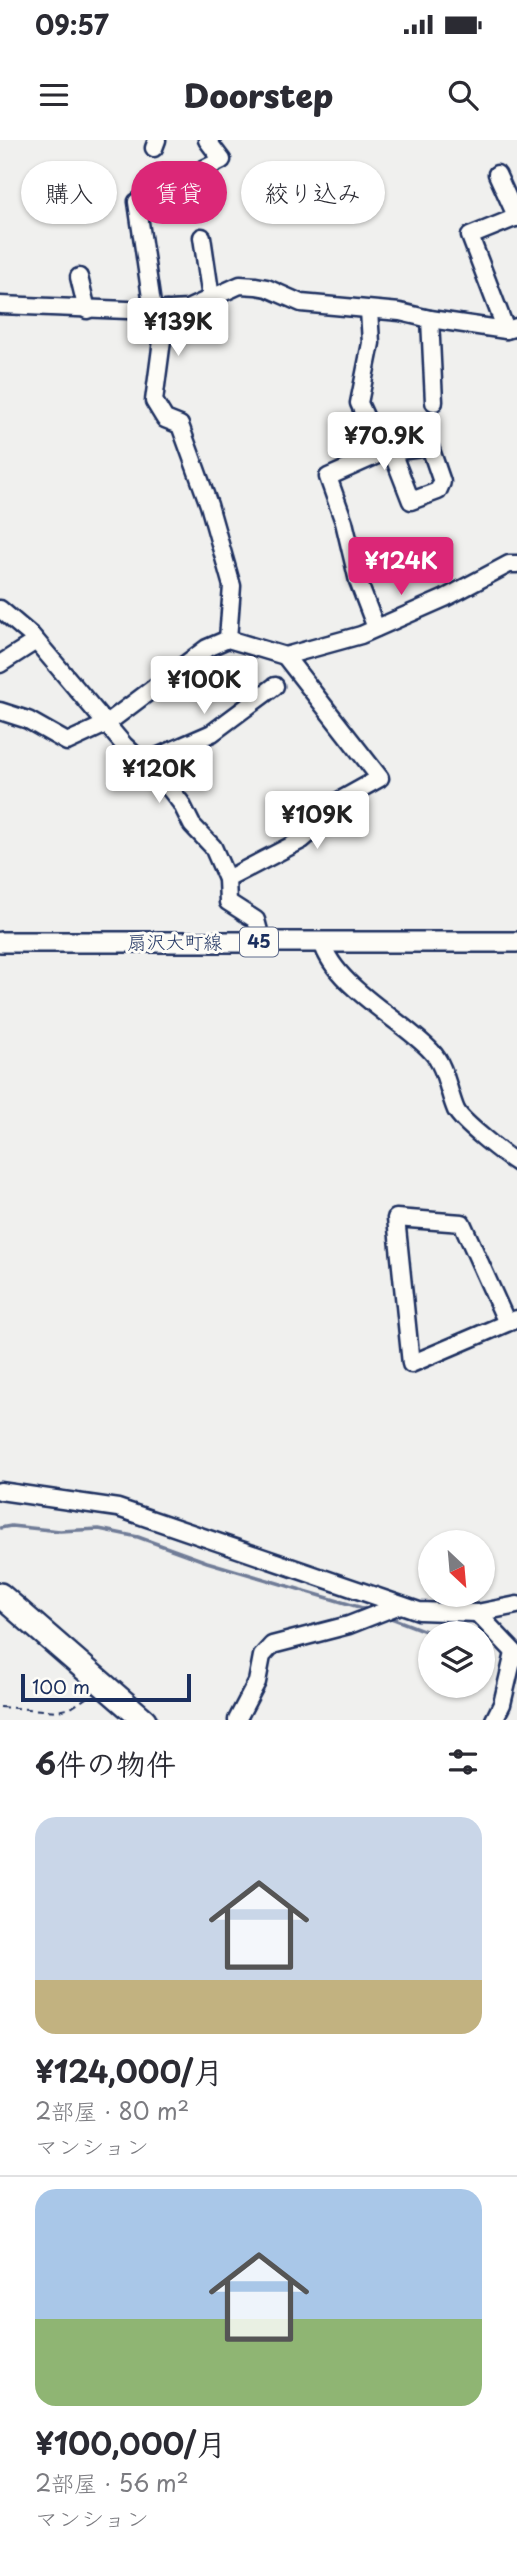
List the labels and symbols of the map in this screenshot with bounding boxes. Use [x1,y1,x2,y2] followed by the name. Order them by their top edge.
[129,298,227,358] pin: ¥139K
[327,412,441,472] pin: ¥70.9K
[352,538,450,597] pin: ¥124K
[155,656,253,716] pin: ¥100K
[110,746,208,805] pin: ¥120K
[268,792,366,851] pin: ¥109K
[127,927,223,955] street label: 扇沢大町線
[240,928,278,956] road number: 45
[418,1530,495,1606] north arrow
[21,1671,191,1703] scale bar

